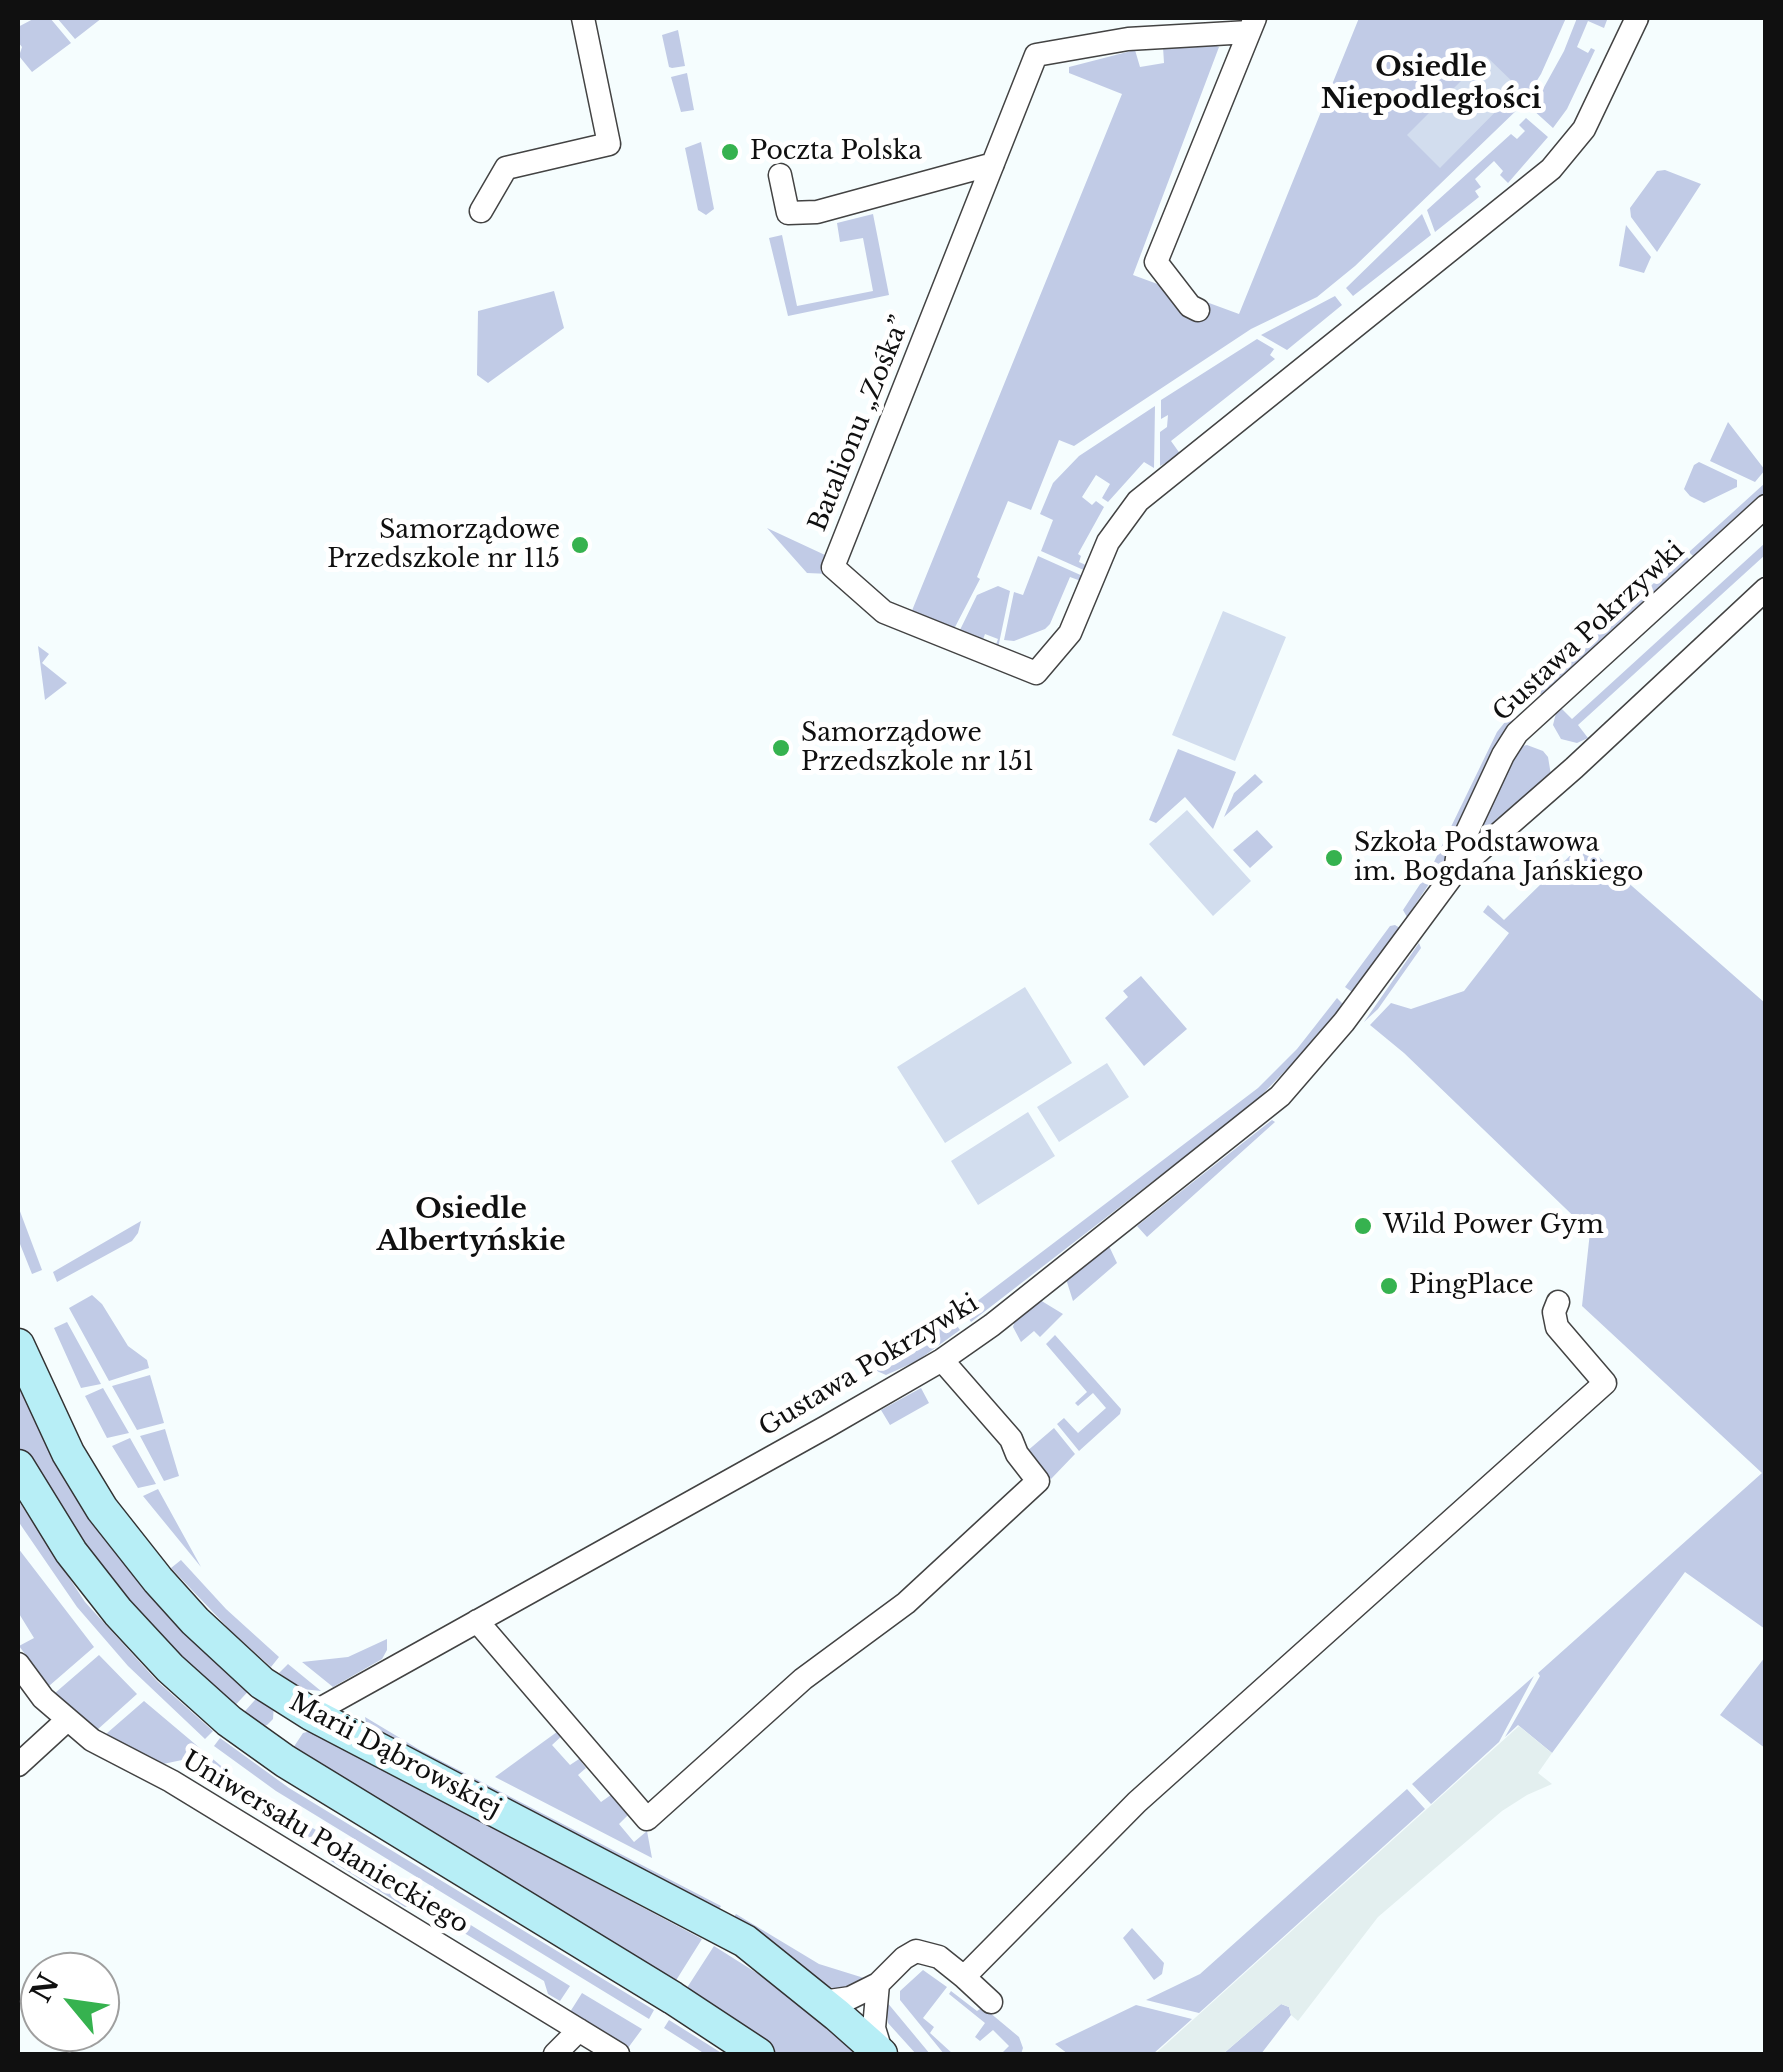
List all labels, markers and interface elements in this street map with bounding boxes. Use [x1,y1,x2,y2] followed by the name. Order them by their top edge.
[1321,51,1541,117] district label: Osiedle Niepodległości
[750,137,922,167] place label: Poczta Polska
[719,141,741,163] marker: Poczta Polska
[803,312,917,536] street label: Batalionu „Zośka”
[327,516,560,575] place label: Samorządowe Przedszkole nr 115
[569,534,591,556] marker: Samorządowe Przedszkole nr 115
[1487,536,1691,728] street label: Gustawa Pokrzywki
[801,719,1034,778] place label: Samorządowe Przedszkole nr 151
[770,737,792,759] marker: Samorządowe Przedszkole nr 151
[1354,829,1643,888] place label: Szkoła Podstawowa im. Bogdana Jańskiego
[1323,847,1345,869] marker: Szkoła Podstawowa im. Bogdana Jańskiego
[376,1193,566,1259] district label: Osiedle Albertyńskie
[1383,1211,1604,1241] place label: Wild Power Gym
[1352,1215,1374,1237] marker: Wild Power Gym
[1409,1271,1533,1301] place label: PingPlace
[1378,1275,1400,1297] marker: PingPlace
[754,1289,984,1443] street label: Gustawa Pokrzywki
[284,1688,506,1824] street label: Marii Dąbrowskiej
[176,1746,474,1940] street label: Uniwersału Połanieckiego
[20,1952,120,2052] north arrow
[23,1968,67,2008] text: N

